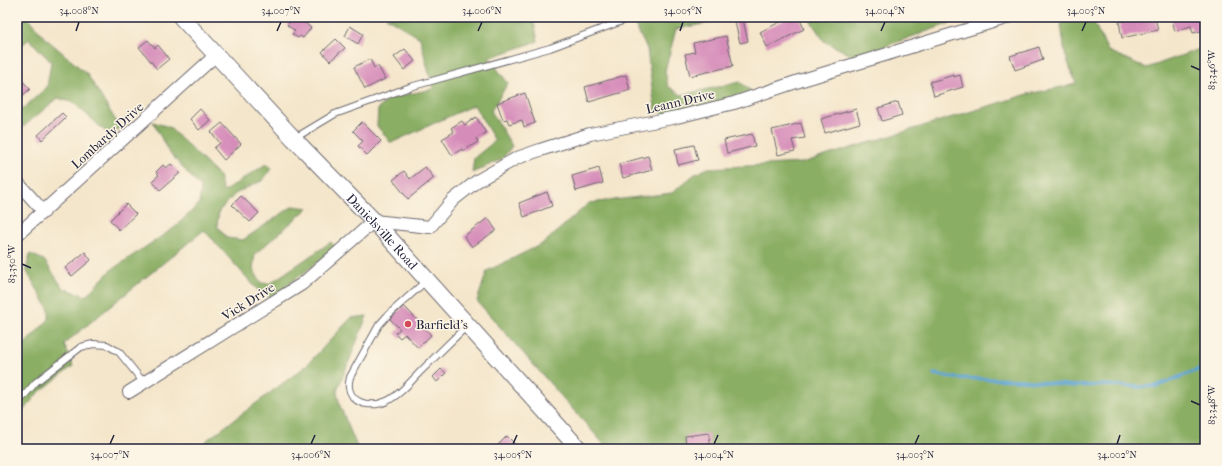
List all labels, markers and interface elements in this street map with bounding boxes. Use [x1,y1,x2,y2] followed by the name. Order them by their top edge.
[59,5,99,17] text: 34.008°N
[261,5,301,17] text: 34.007°N
[462,5,502,17] text: 34.006°N
[664,5,703,17] text: 34.005°N
[865,5,906,17] text: 34.004°N
[1067,5,1106,17] text: 34.003°N
[1206,49,1218,90] text: 83.346°W
[644,86,716,117] street label: Leann Drive
[68,99,147,172] street label: Lombardy Drive
[343,191,421,273] street label: Danielsville Road
[6,244,18,283] text: 83.350°W
[218,279,278,324] street label: Vick Drive
[416,317,468,332] place label: Barfield's
[403,319,413,329] marker: Barfield's
[1206,384,1218,425] text: 83.348°W
[90,449,130,461] text: 34.007°N
[291,449,331,461] text: 34.006°N
[494,449,533,461] text: 34.005°N
[694,449,735,461] text: 34.004°N
[896,449,935,461] text: 34.003°N
[1097,449,1137,461] text: 34.002°N

